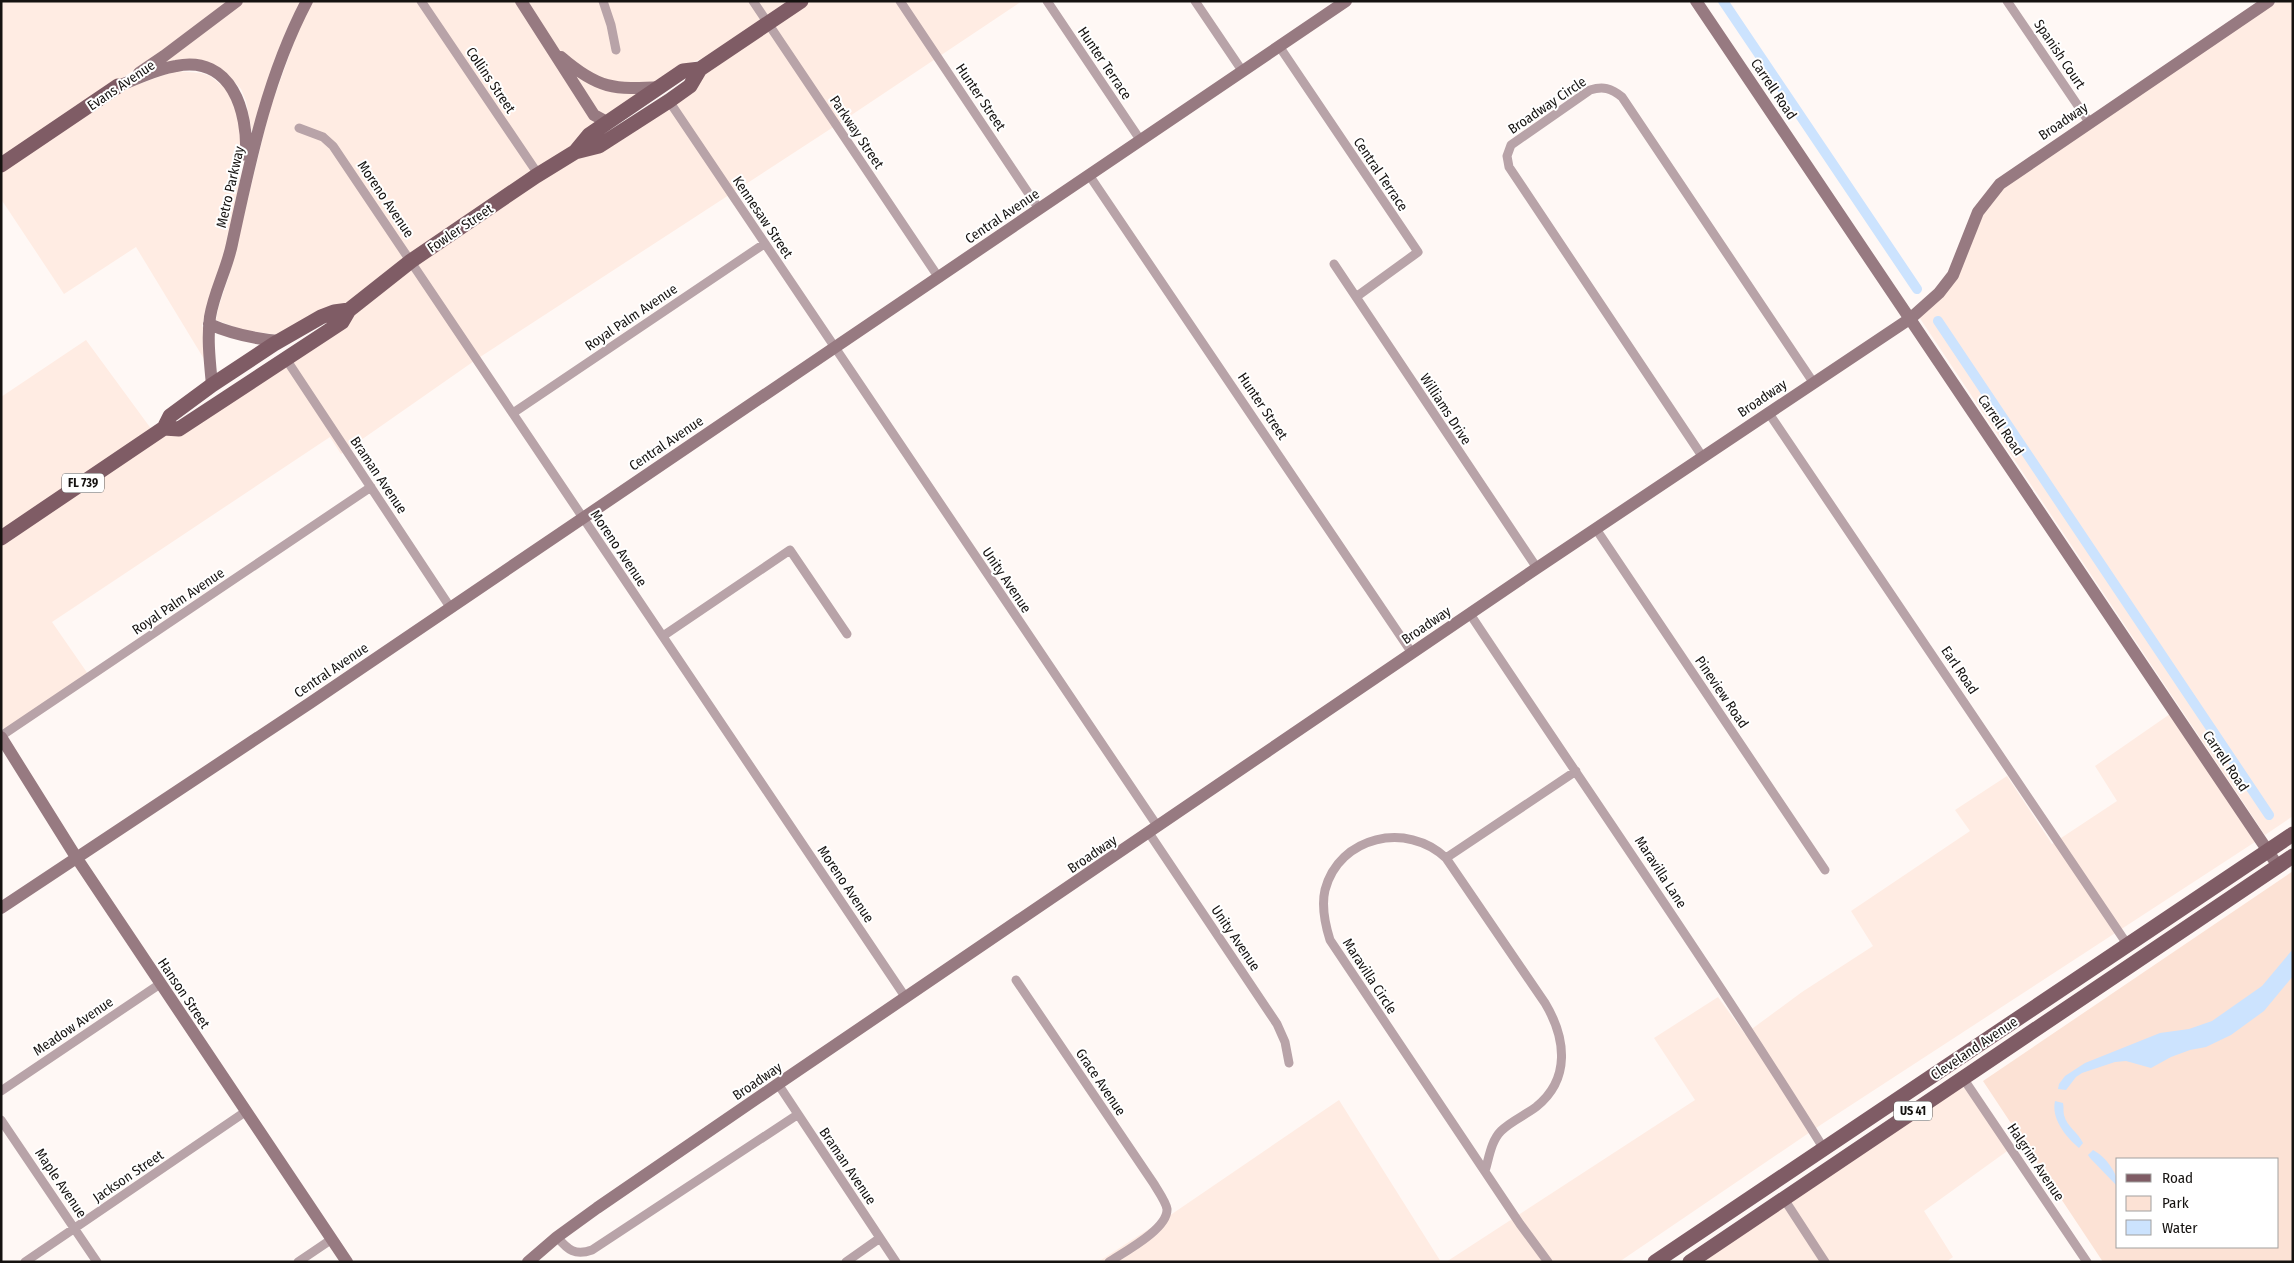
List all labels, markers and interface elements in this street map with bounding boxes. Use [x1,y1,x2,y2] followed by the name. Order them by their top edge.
[2030,17,2089,92] street label: Spanish Court
[1074,24,1135,103] street label: Hunter Terrace
[462,44,519,117] street label: Collins Street
[1747,56,1800,123] street label: Carrell Road
[84,57,158,114] street label: Evans Avenue
[952,61,1009,134] street label: Hunter Street
[1505,73,1590,138] street label: Broadway Circle
[826,93,887,172] street label: Parkway Street
[2035,98,2092,144] street label: Broadway
[1350,134,1412,214] street label: Central Terrace
[213,144,248,230] street label: Metro Parkway
[354,158,418,241] street label: Moreno Avenue
[729,173,797,262] street label: Kennesaw Street
[962,185,1043,247] street label: Central Avenue
[424,200,497,257] street label: Fowler Street
[582,280,681,355] street label: Royal Palm Avenue
[1234,370,1291,443] street label: Hunter Street
[1416,370,1475,448] street label: Williams Drive
[1734,375,1791,421] street label: Broadway
[1974,392,2027,459] street label: Carrell Road
[626,412,707,474] street label: Central Avenue
[347,433,411,517] street label: Braman Avenue
[62,473,104,492] road number: FL 739
[587,507,651,590] street label: Moreno Avenue
[978,544,1035,616] street label: Unity Avenue
[129,564,228,639] street label: Royal Palm Avenue
[1398,602,1455,648] street label: Broadway
[291,639,372,701] street label: Central Avenue
[1937,643,1982,697] street label: Earl Road
[1691,653,1752,732] street label: Pineview Road
[2199,728,2252,795] street label: Carrell Road
[1064,831,1121,877] street label: Broadway
[1631,833,1690,912] street label: Maravilla Lane
[814,843,878,926] street label: Moreno Avenue
[1207,902,1264,974] street label: Unity Avenue
[1339,935,1400,1017] street label: Maravilla Circle
[154,955,214,1032] street label: Hanson Street
[30,993,117,1059] street label: Meadow Avenue
[1928,1013,2021,1084] street label: Cleveland Avenue
[1072,1045,1129,1119] street label: Grace Avenue
[729,1058,786,1104] street label: Broadway
[1894,1102,1932,1120] road number: US 41
[2003,1120,2068,1204] street label: Halgrim Avenue
[816,1124,880,1208] street label: Braman Avenue
[31,1145,90,1221] street label: Maple Avenue
[90,1146,167,1206] street label: Jackson Street
[2116,1158,2279,1248] legend
[2162,1169,2193,1187] text: Road
[2162,1194,2189,1212] text: Park
[2162,1219,2198,1237] text: Water

